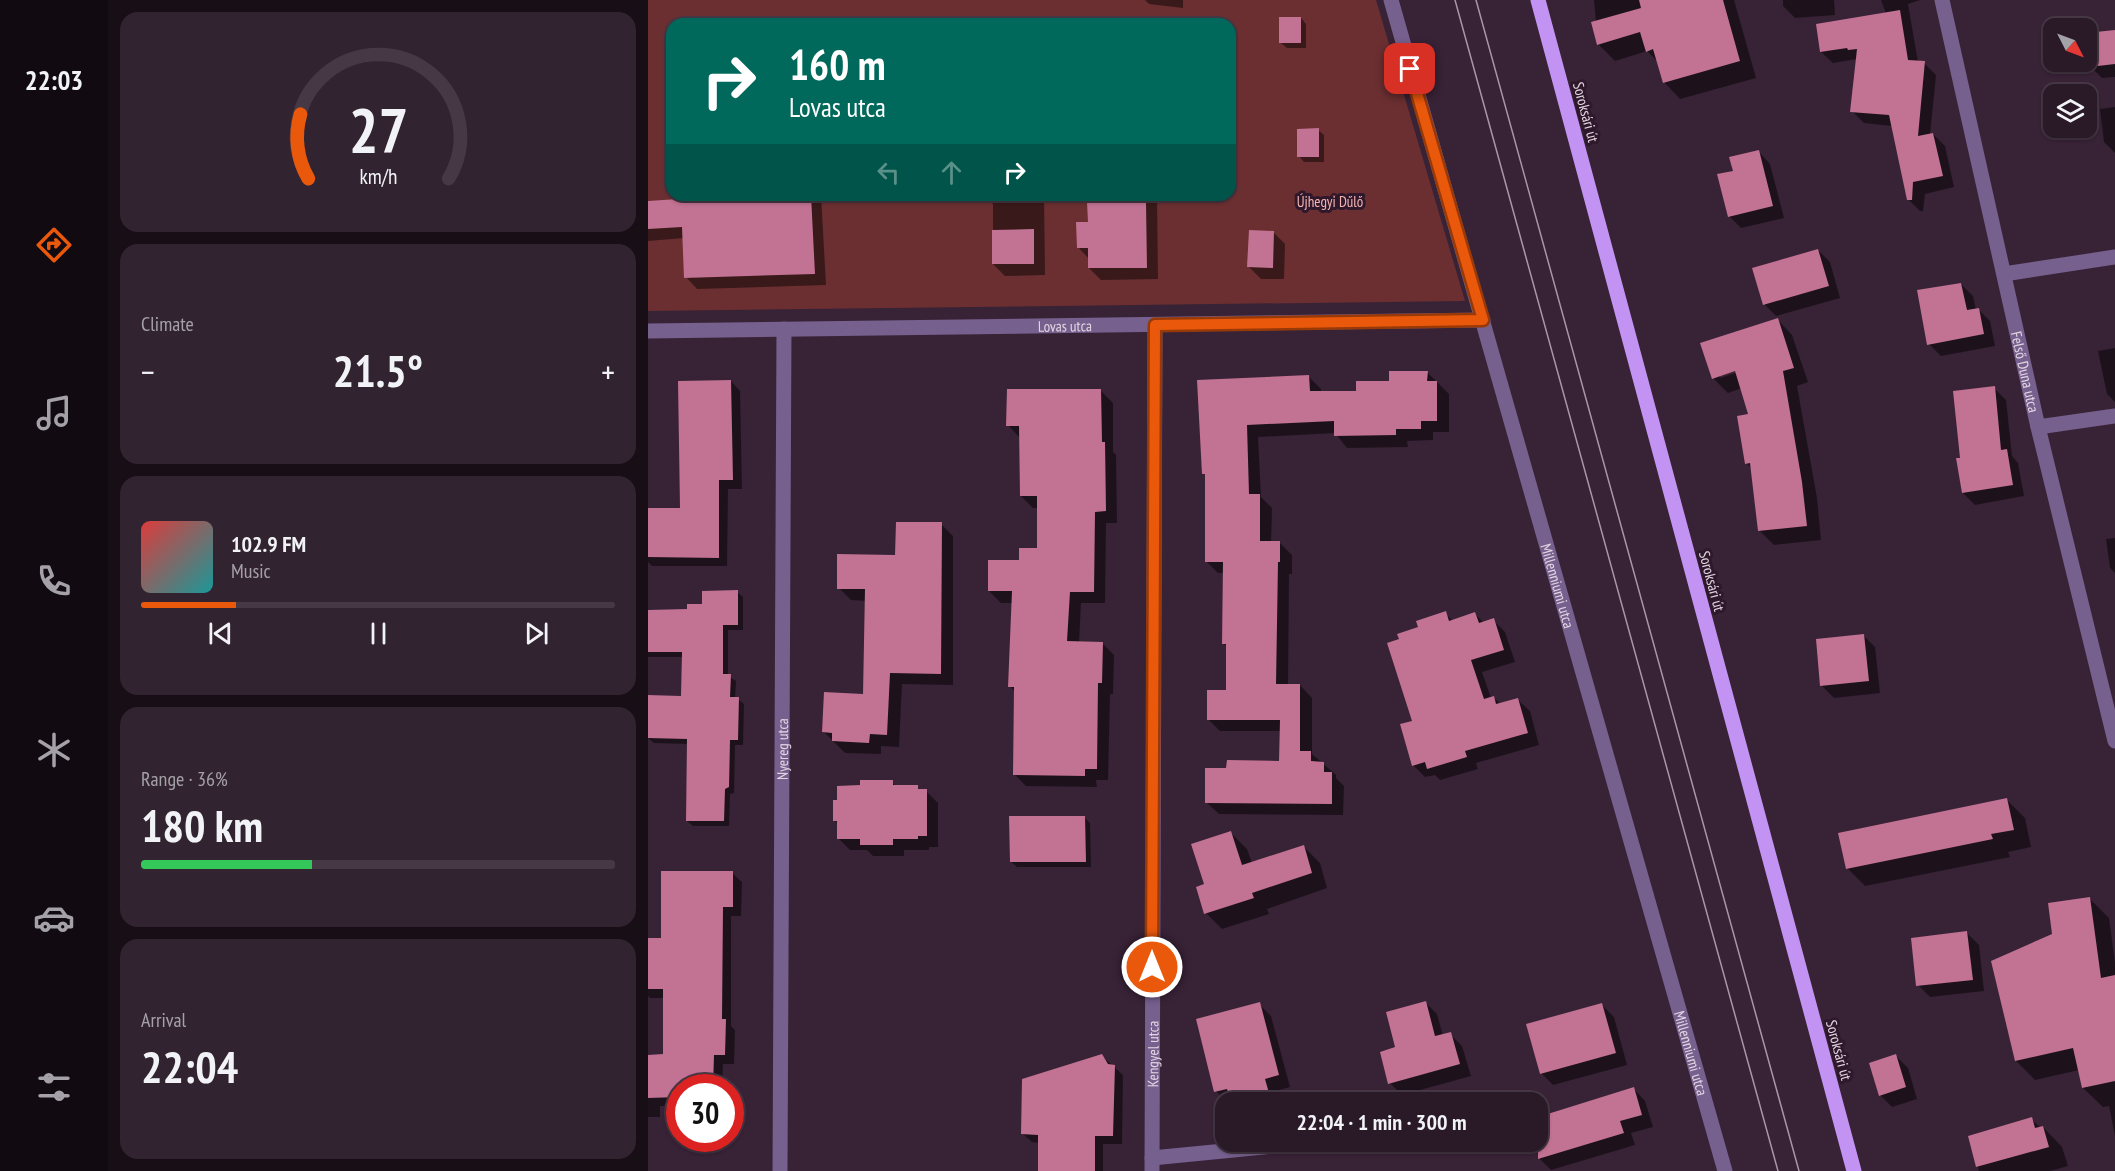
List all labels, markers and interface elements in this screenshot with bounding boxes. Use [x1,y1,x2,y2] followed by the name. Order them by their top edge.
[2043,18,2097,72] north arrow
[2043,18,2097,138] map controls
[789,37,886,92] text: 160 m
[690,42,768,120] icon: right
[1384,43,1435,94] pin
[1393,52,1426,85] icon: arrive
[25,63,83,97] text: 22:03
[1569,80,1603,144] street label: Soroksári út
[2043,84,2097,138] button: layers
[348,89,408,170] text: 27
[789,90,886,124] text: Lovas utca
[872,156,905,189] icon: left
[935,156,968,189] icon: ahead
[998,156,1031,189] icon: right
[359,162,397,190] text: km/h
[1297,192,1363,211] park label: Újhegyi Dűlő
[33,224,75,266] icon: directions
[141,311,194,337] text: Climate
[1038,316,1092,335] street label: Lovas utca
[2007,329,2044,414] street label: Felső Duna utca
[333,341,423,399] text: 21.5°
[141,350,155,393] text: −
[601,350,615,393] text: +
[33,392,75,434] icon: music
[231,530,306,558] text: 102.9 FM
[1537,541,1579,630] street label: Millenniumi utca
[1695,549,1729,613] street label: Soroksári út
[231,558,271,584] text: Music
[33,560,75,602] icon: phone
[204,617,237,650] icon: previous
[362,617,395,650] icon: pause
[520,617,553,650] icon: next
[772,718,792,780] street label: Nyereg utca
[33,729,75,771] icon: climate
[141,766,228,792] text: Range · 36%
[141,796,263,854] text: 180 km
[33,897,75,939] icon: car
[1120,935,1184,999] position arrow
[141,1007,186,1033] text: Arrival
[1670,1009,1712,1097] street label: Millenniumi utca
[1822,1018,1856,1082] street label: Soroksári út
[1143,1021,1162,1087] street label: Kengyel utca
[141,1037,238,1095] text: 22:04
[33,1066,75,1108] icon: filters
[666,1074,744,1152] speed limit sign: 30
[1296,1108,1467,1136] text: 22:04 · 1 min · 300 m

